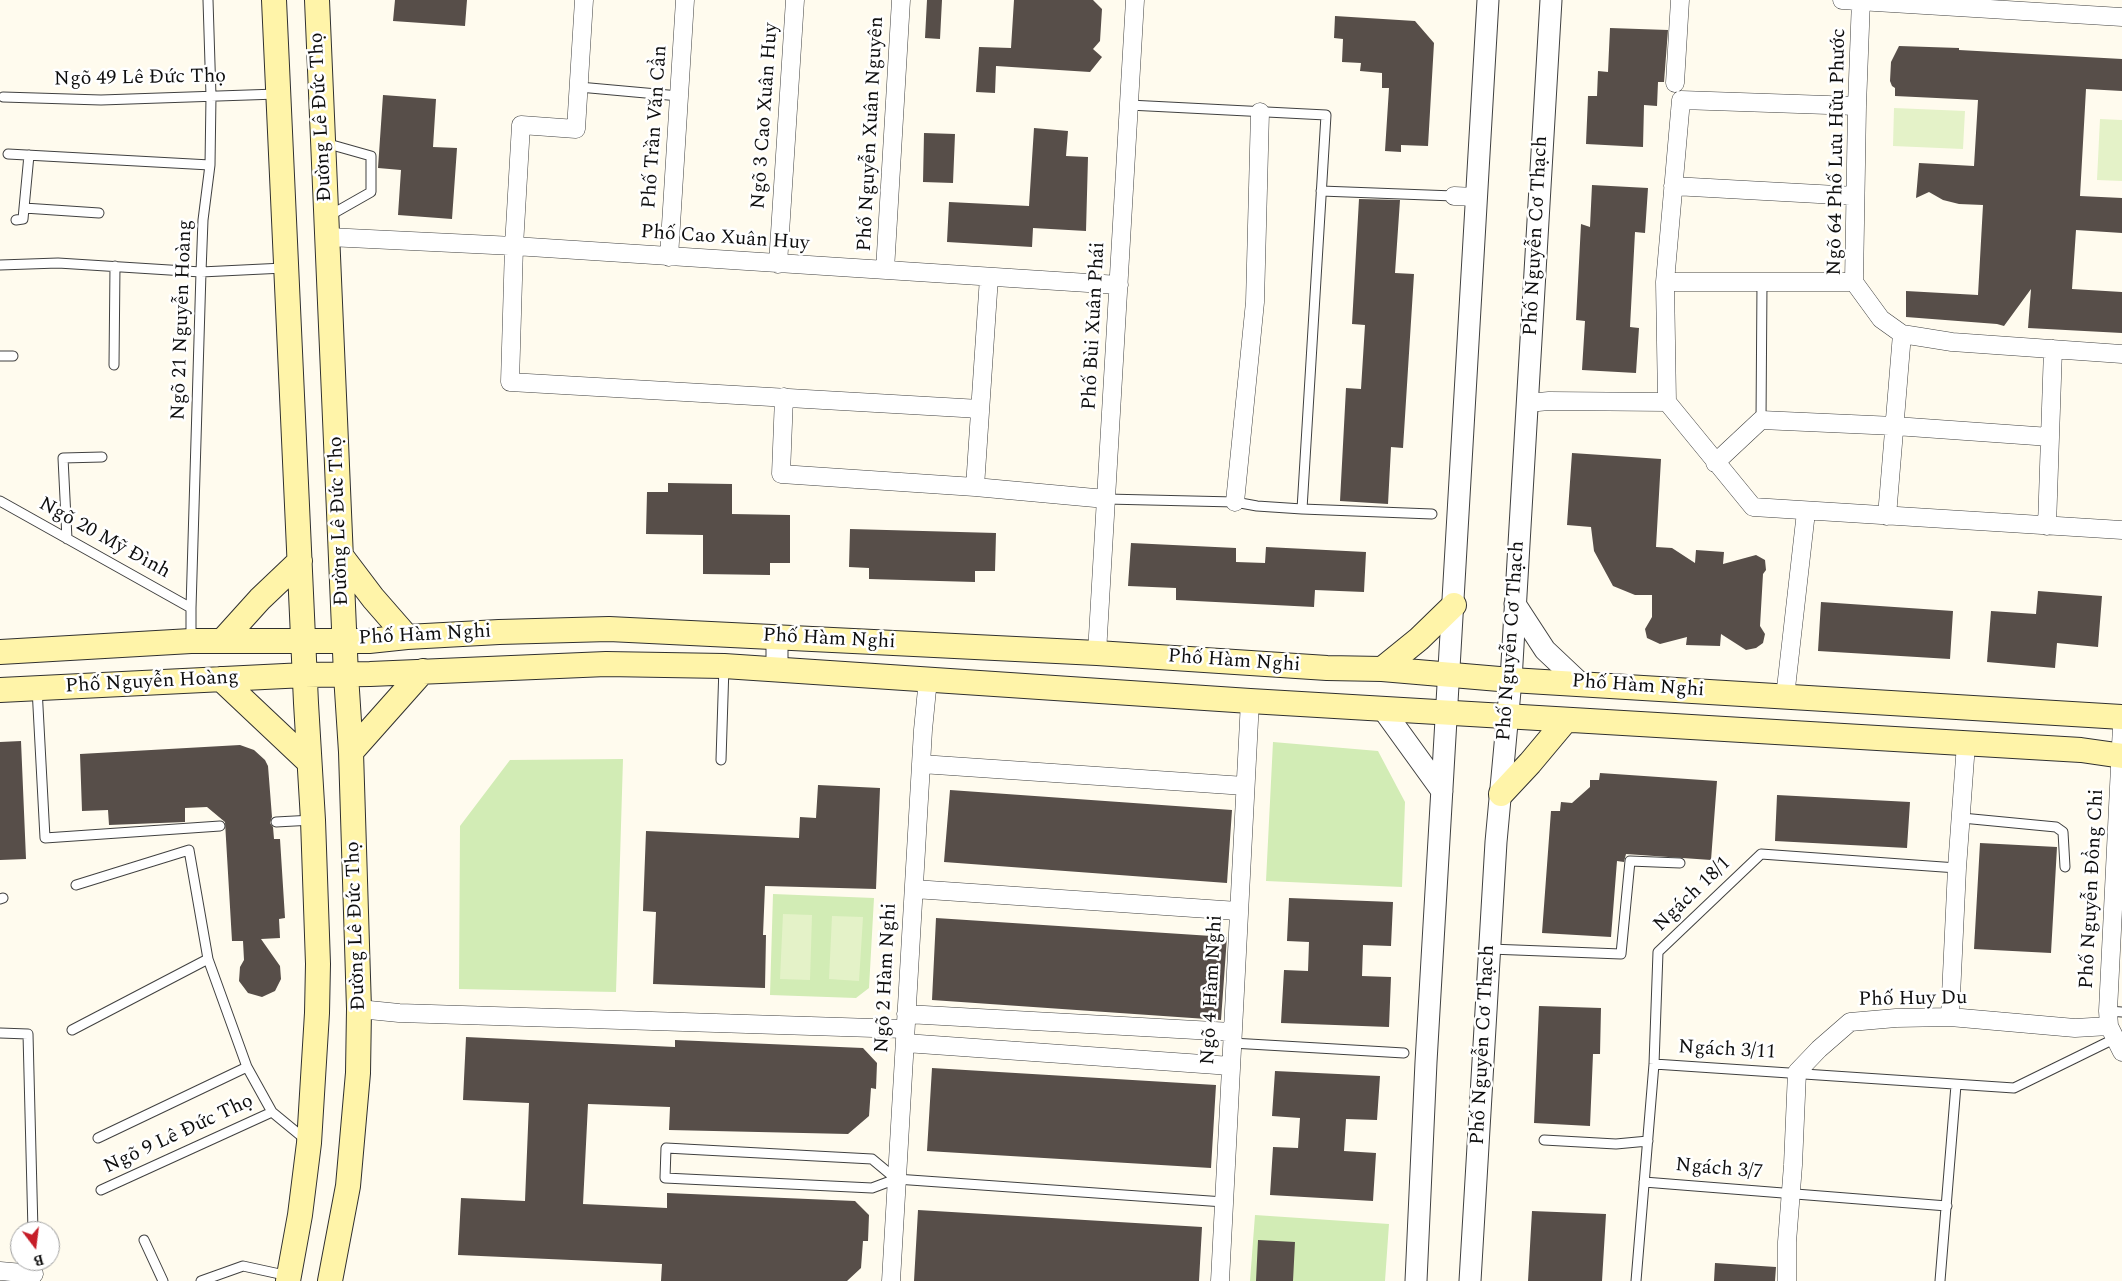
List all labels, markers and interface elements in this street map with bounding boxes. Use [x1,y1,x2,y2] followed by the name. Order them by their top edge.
[854,16,890,252] street label: Phố Nguyễn Xuân Nguyên
[748,22,784,210] street label: Ngõ 3 Cao Xuân Huy
[1824,28,1852,276] street label: Ngõ 64 Phố Lưu Hữu Phước
[306,32,338,202] street label: Đường Lê Đức Thọ
[638,44,674,210] street label: Phố Trần Văn Cẩn
[54,66,226,92] street label: Ngõ 49 Lê Đức Thọ
[1520,135,1554,337] street label: Phố Nguyễn Cơ Thạch
[168,219,198,421] street label: Ngõ 21 Nguyễn Hoàng
[640,221,810,257] street label: Phố Cao Xuân Huy
[1079,241,1111,411] street label: Phố Bùi Xuân Phái
[325,436,355,606] street label: Đường Lê Đức Thọ
[34,493,174,585] street label: Ngõ 20 Mỹ Đình
[1493,540,1531,742] street label: Phố Nguyễn Cơ Thạch
[358,621,492,651] street label: Phố Hàm Nghi
[762,625,896,655] street label: Phố Hàm Nghi
[1167,645,1301,679] street label: Phố Hàm Nghi
[65,666,239,700] street label: Phố Nguyễn Hoàng
[1571,670,1705,704] street label: Phố Hàm Nghi
[2076,788,2110,990] street label: Phố Nguyễn Đổng Chi
[342,841,372,1011] street label: Đường Lê Đức Thọ
[1650,852,1736,938] street label: Ngách 18/1
[871,902,903,1054] street label: Ngõ 2 Hàm Nghi
[1197,914,1229,1066] street label: Ngõ 4 Hàm Nghi
[1467,944,1501,1146] street label: Phố Nguyễn Cơ Thạch
[1858,987,1968,1013] street label: Phố Huy Du
[1678,1036,1776,1066] street label: Ngách 3/11
[100,1090,258,1180] street label: Ngõ 9 Lê Đức Thọ
[1674,1154,1764,1186] street label: Ngách 3/7
[10,1221,60,1271] north arrow
[31,1249,46,1271] text: B

